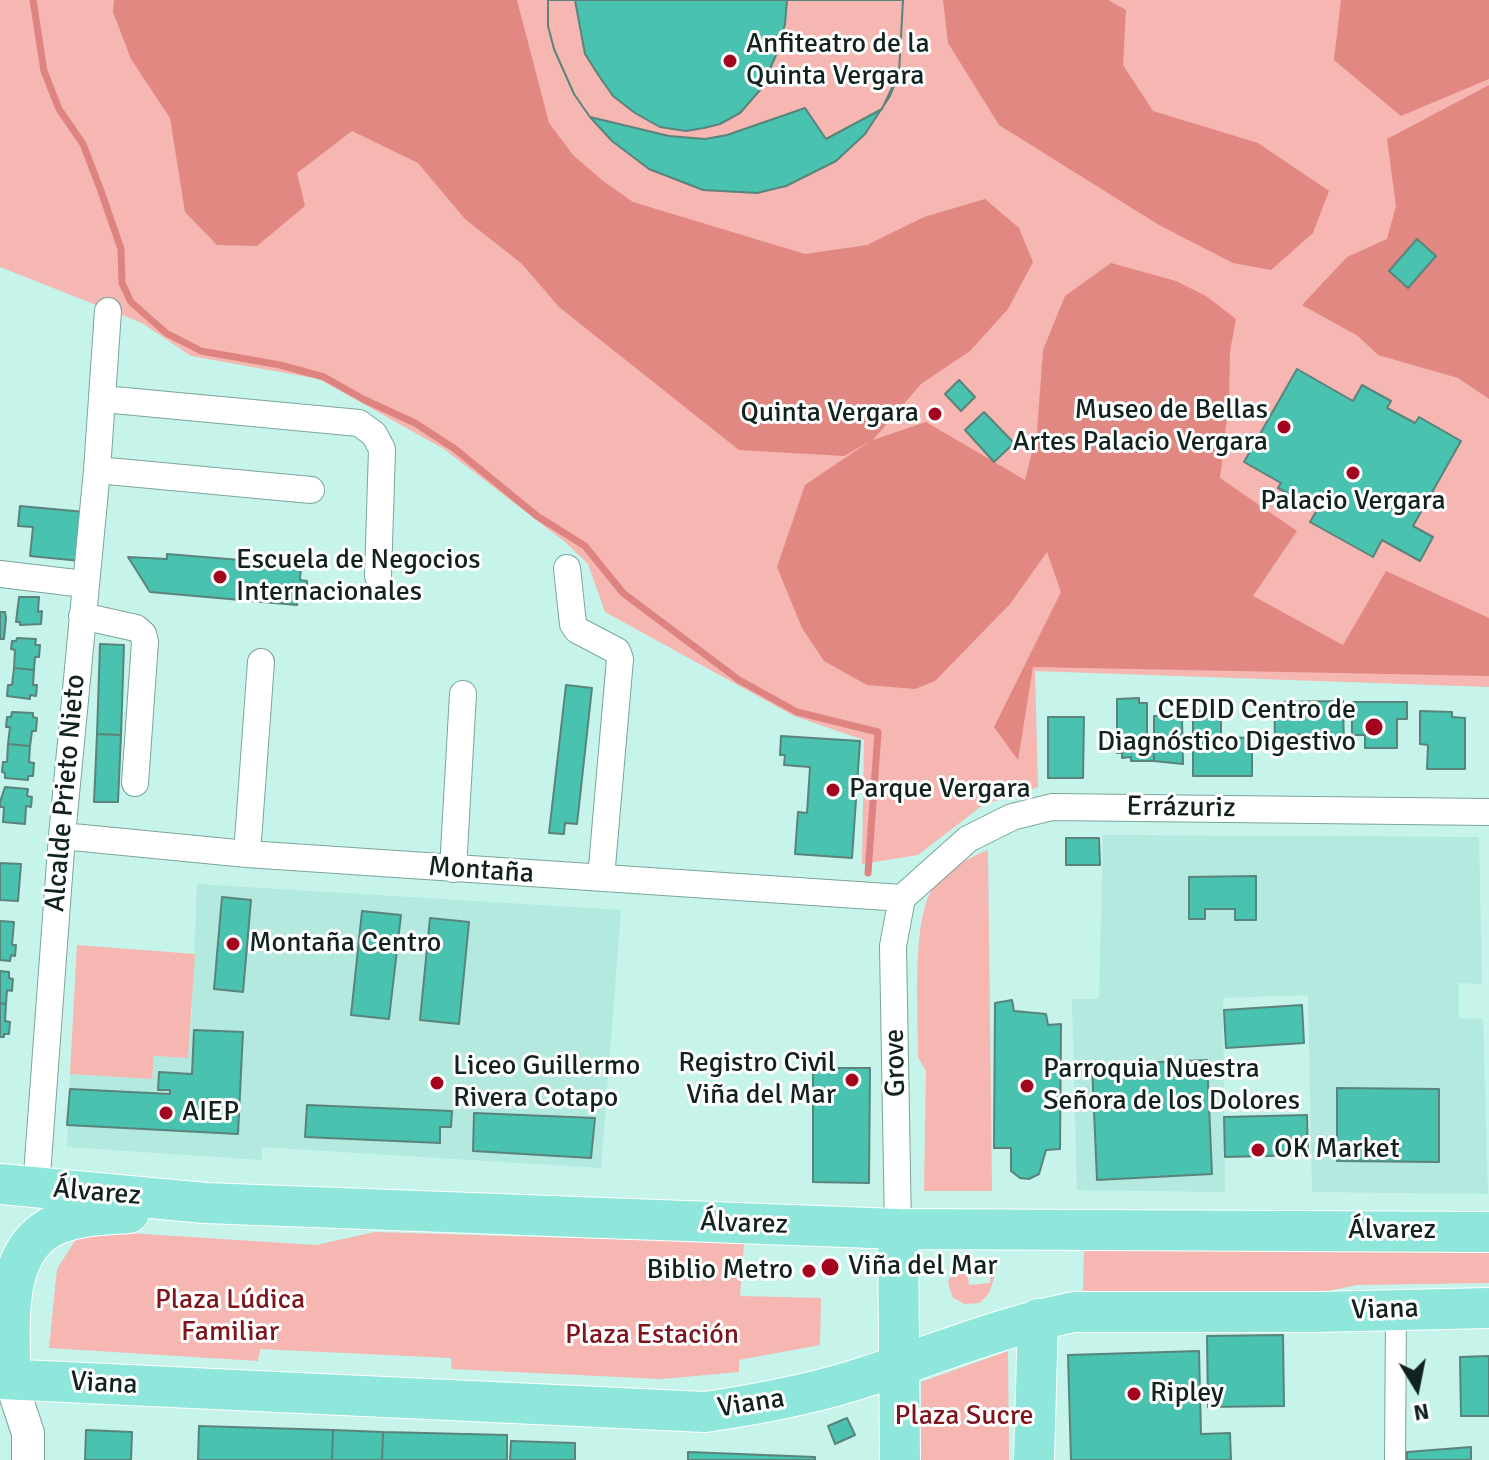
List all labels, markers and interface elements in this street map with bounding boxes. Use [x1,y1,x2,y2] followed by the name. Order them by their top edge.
[746,28,930,94] place label: Anfiteatro de la Quinta Vergara
[721,52,739,70] marker: Anfiteatro de la Quinta Vergara
[1012,394,1268,460] place label: Museo de Bellas Artes Palacio Vergara
[741,397,919,431] place label: Quinta Vergara
[926,405,944,423] marker: Quinta Vergara
[1275,418,1293,436] marker: Museo de Bellas Artes Palacio Vergara
[1344,464,1362,482] marker: Palacio Vergara
[1260,485,1446,519] place label: Palacio Vergara
[236,544,480,610] place label: Escuela de Negocios Internacionales
[211,568,229,586] marker: Escuela de Negocios Internacionales
[39,673,93,913] street label: Alcalde Prieto Nieto
[1097,694,1356,760] place label: CEDID Centro de Diagnóstico Digestivo
[1363,716,1385,738] marker: CEDID Centro de Diagnóstico Digestivo
[849,773,1031,807] place label: Parque Vergara
[824,781,842,799] marker: Parque Vergara
[1126,790,1236,826] street label: Errázuriz
[427,851,535,891] street label: Montaña
[249,927,441,961] place label: Montaña Centro
[224,935,242,953] marker: Montaña Centro
[879,1028,913,1098] street label: Grove
[678,1047,836,1113] place label: Registro Civil Viña del Mar
[453,1050,640,1116] place label: Liceo Guillermo Rivera Cotapo
[1043,1053,1300,1119] place label: Parroquia Nuestra Señora de los Dolores
[843,1071,861,1089] marker: Registro Civil Viña del Mar
[428,1074,446,1092] marker: Liceo Guillermo Rivera Cotapo
[1018,1077,1036,1095] marker: Parroquia Nuestra Señora de los Dolores
[182,1096,239,1130] place label: AIEP
[157,1104,175,1122] marker: AIEP
[1274,1133,1400,1167] place label: OK Market
[1249,1141,1267,1159] marker: OK Market
[52,1172,142,1214] street label: Álvarez
[699,1206,789,1242] street label: Álvarez
[1348,1214,1436,1248] street label: Álvarez
[848,1250,998,1284] place label: Viña del Mar
[647,1254,793,1288] place label: Biblio Metro
[819,1256,841,1278] marker: Viña del Mar
[800,1262,818,1280] marker: Biblio Metro
[155,1284,305,1350] park label: Plaza Lúdica Familiar
[1351,1292,1419,1328] street label: Viana
[565,1319,739,1353] park label: Plaza Estación
[1377,1348,1457,1428] north arrow
[69,1365,139,1403] street label: Viana
[1150,1377,1224,1411] place label: Ripley
[715,1382,787,1426] street label: Viana
[1125,1385,1143,1403] marker: Ripley
[1411,1398,1431,1427] text: N
[895,1400,1033,1434] park label: Plaza Sucre

